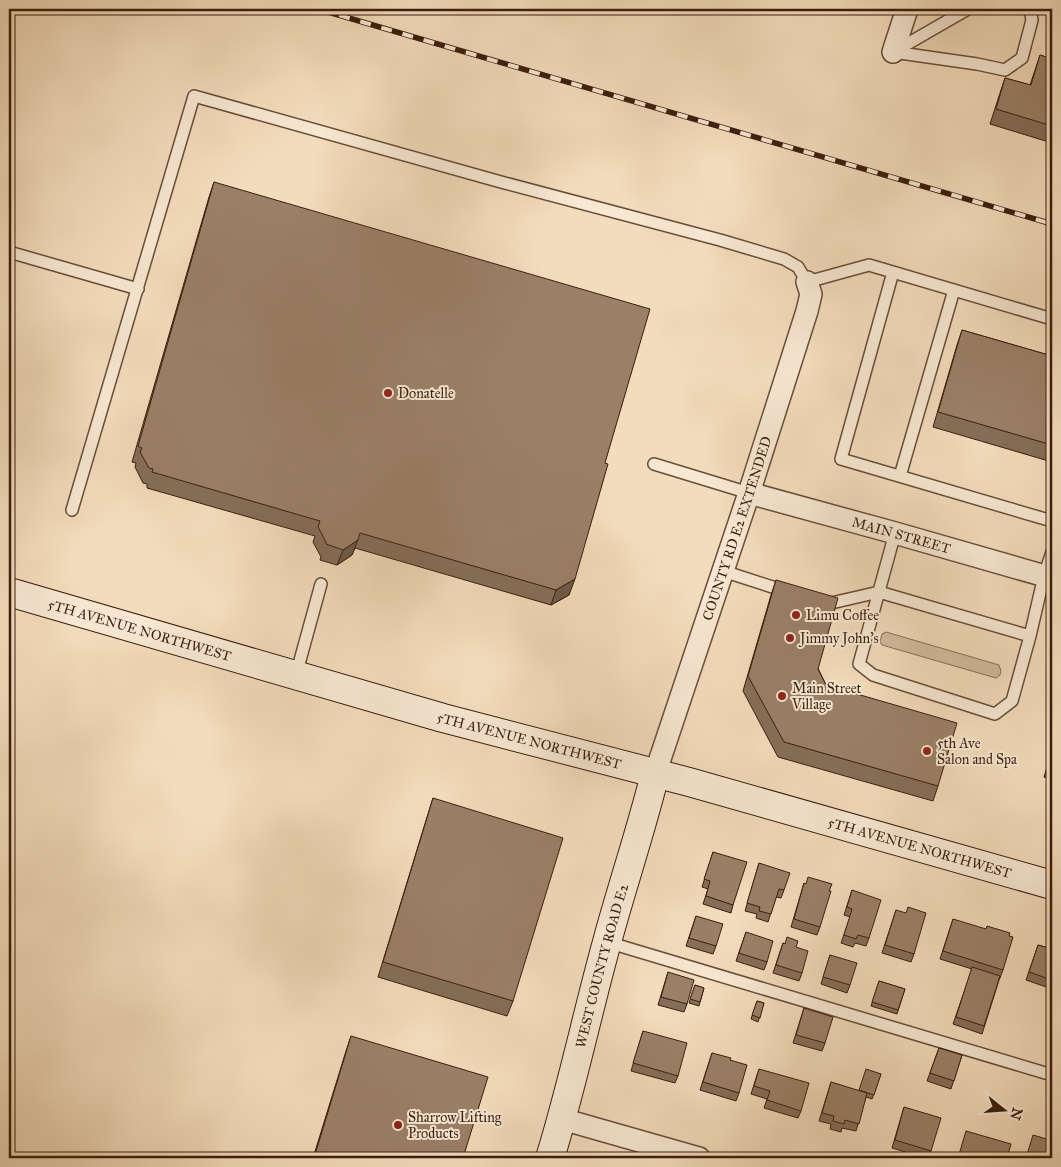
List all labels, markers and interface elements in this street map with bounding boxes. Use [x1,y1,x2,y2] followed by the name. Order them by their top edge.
[398,385,454,402] place label: Donatelle
[382,387,394,399] marker: Donatelle
[699,434,776,623] street label: COUNTY RD E2 EXTENDED
[850,514,953,558] street label: MAIN STREET
[46,596,233,665] street label: 5TH AVENUE NORTHWEST
[806,607,879,624] place label: Limu Coffee
[790,609,802,621] marker: Limu Coffee
[798,630,879,648] place label: Jimmy John's
[784,632,796,644] marker: Jimmy John's
[791,680,862,713] place label: Main Street Village
[776,690,788,702] marker: Main Street Village
[435,709,624,773] street label: 5TH AVENUE NORTHWEST
[937,735,1017,768] place label: 5th Ave Salon and Spa
[921,745,933,757] marker: 5th Ave Salon and Spa
[826,814,1014,882] street label: 5TH AVENUE NORTHWEST
[572,882,632,1050] street label: WEST COUNTY ROAD E2
[978,1084,1028,1134] north arrow
[1006,1105,1026,1122] text: N
[408,1109,502,1142] place label: Sharrow Lifting Products
[392,1119,404,1131] marker: Sharrow Lifting Products

